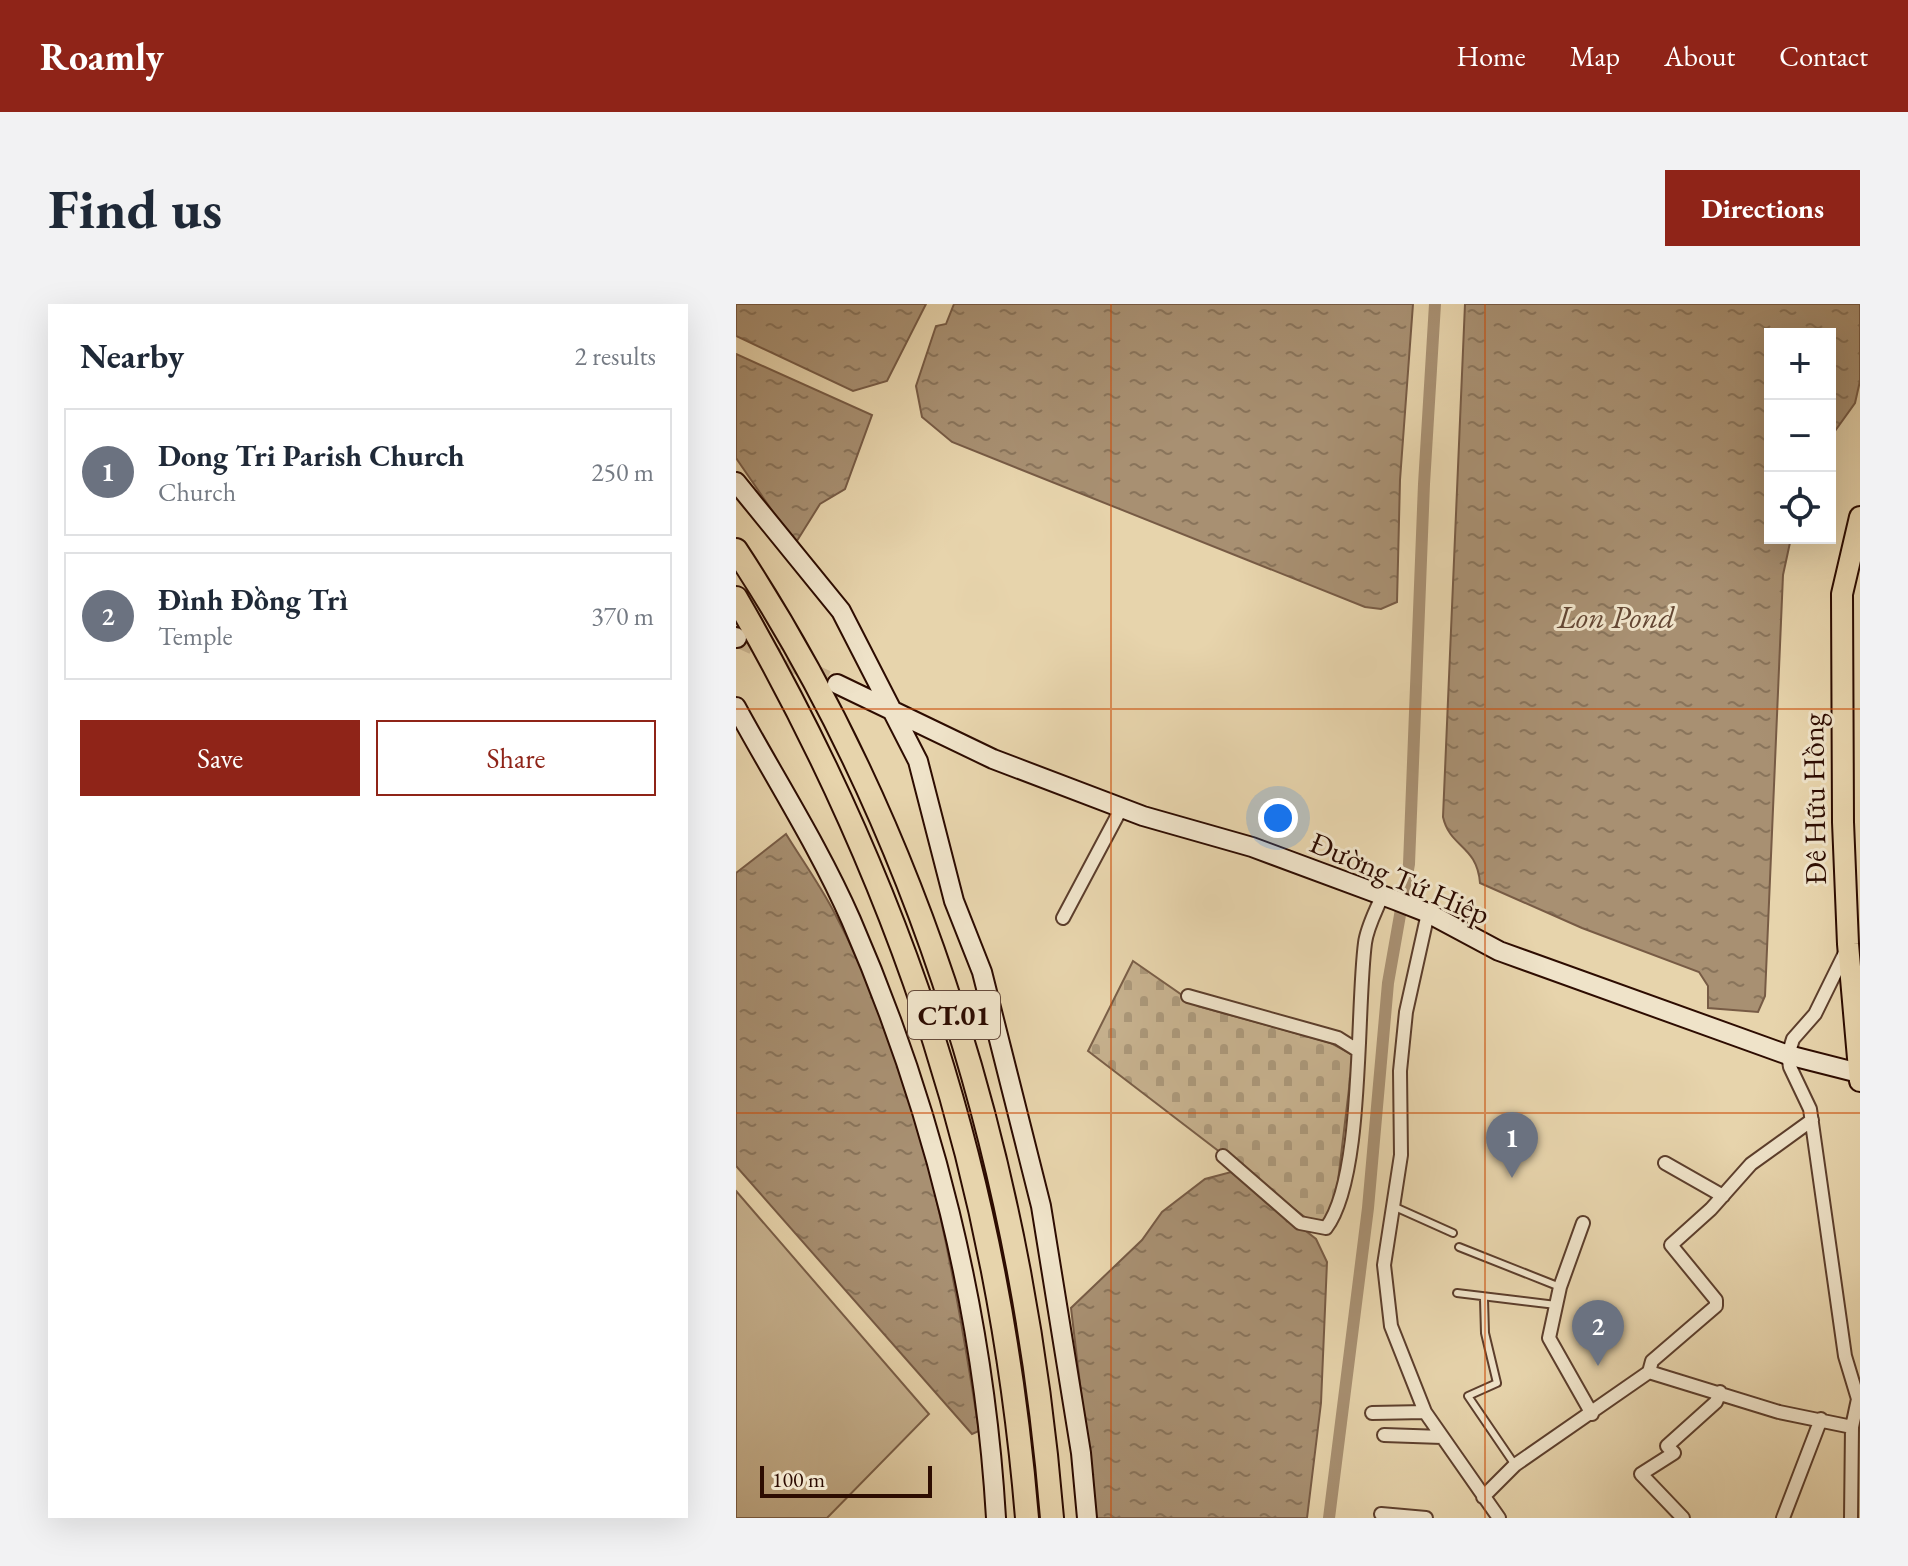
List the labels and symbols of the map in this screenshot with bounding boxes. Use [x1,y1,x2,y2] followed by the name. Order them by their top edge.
[1556,596,1675,638] water label: Lon Pond
[1793,712,1835,885] street label: Đê Hữu Hồng
[1258,798,1298,838] your location
[1304,823,1496,933] street label: Đường Tứ Hiệp
[908,991,1000,1039] road number: CT.01
[1486,1112,1538,1178] pin: 1
[1572,1300,1624,1366] pin: 2
[760,1462,932,1498] scale bar

